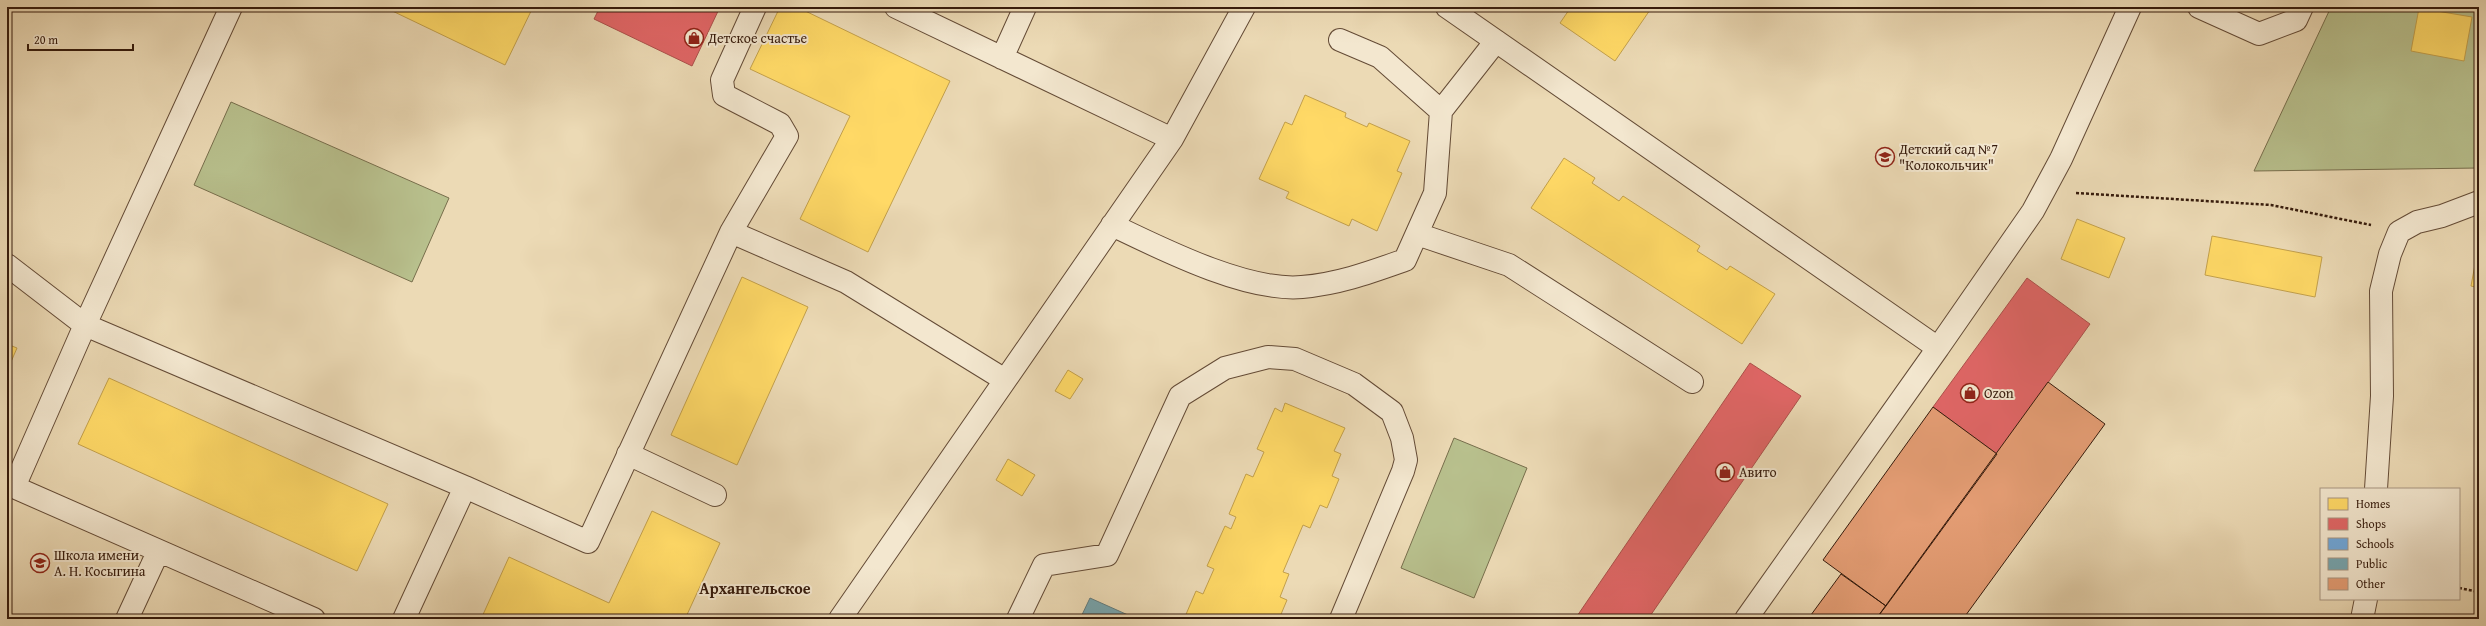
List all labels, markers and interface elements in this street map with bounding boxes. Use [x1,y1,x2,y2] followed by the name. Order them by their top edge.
[28,26,133,52] scale bar
[683,27,705,49] shop icon: Детское счастье
[707,28,808,48] place label: Детское счастье
[34,31,58,48] text: 20 m
[1898,139,1998,175] place label: Детский сад №7 "Колокольчик"
[1874,146,1896,168] school or university icon: Детский сад №7 "Колокольчик"
[1959,382,1981,404] shop icon: Ozon
[1984,383,2014,403] place label: Ozon
[1714,461,1736,483] shop icon: Авито
[1739,462,1777,482] place label: Авито
[2320,488,2460,600] legend
[2356,495,2391,512] text: Homes
[2356,515,2386,532] text: Shops
[2356,535,2394,552] text: Schools
[54,545,146,581] place label: Школа имени А. Н. Косыгина
[29,552,51,574] school or university icon: Школа имени А. Н. Косыгина
[2356,555,2388,572] text: Public
[2356,575,2385,592] text: Other
[699,576,811,600] district label: Архангельское

